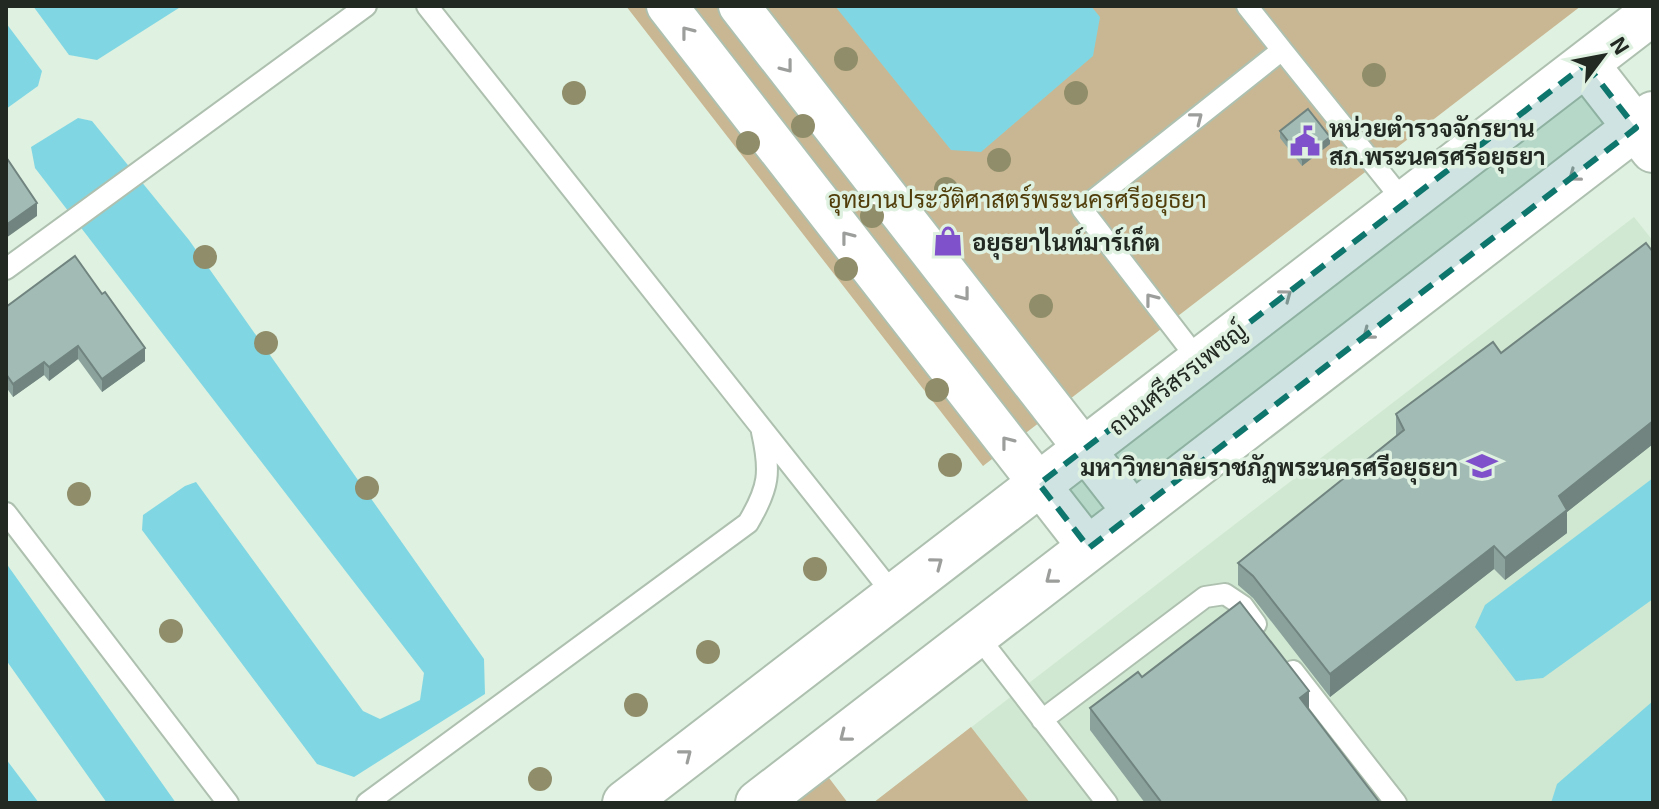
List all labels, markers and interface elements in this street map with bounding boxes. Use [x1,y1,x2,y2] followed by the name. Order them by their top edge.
[1563,16,1643,96] north arrow
[682,27,697,41] one-way arrow
[1606,31,1636,58] text: N
[777,59,791,73] one-way arrow
[1329,113,1546,174] place label: หน่วยตำรวจจักรยาน สภ.พระนครศรีอยุธยา
[1188,114,1203,128] one-way arrow
[1288,124,1322,158] public building icon: หน่วยตำรวจจักรยาน สภ.พระนครศรีอยุธยา
[1568,166,1583,180] one-way arrow
[827,184,1207,216] park label: อุทยานประวัติศาสตร์พระนครศรีอยุธยา
[931,224,965,258] shop icon: อยุธยาไนท์มาร์เก็ต
[972,225,1160,260] place label: อยุธยาไนท์มาร์เก็ต
[842,231,856,246] one-way arrow
[954,285,969,300] one-way arrow
[1277,290,1292,304] one-way arrow
[1147,294,1161,308] one-way arrow
[1102,315,1252,442] street label: ถนนศรีสรรเพชญ์
[1362,324,1377,338] one-way arrow
[1002,436,1016,451] one-way arrow
[1465,449,1499,483] school or university icon: มหาวิทยาลัยราชภัฏพระนครศรีอยุธยา
[1080,452,1458,485] place label: มหาวิทยาลัยราชภัฏพระนครศรีอยุธยา
[928,558,943,572] one-way arrow
[1045,568,1060,582] one-way arrow
[839,727,854,741] one-way arrow
[677,751,692,765] one-way arrow

